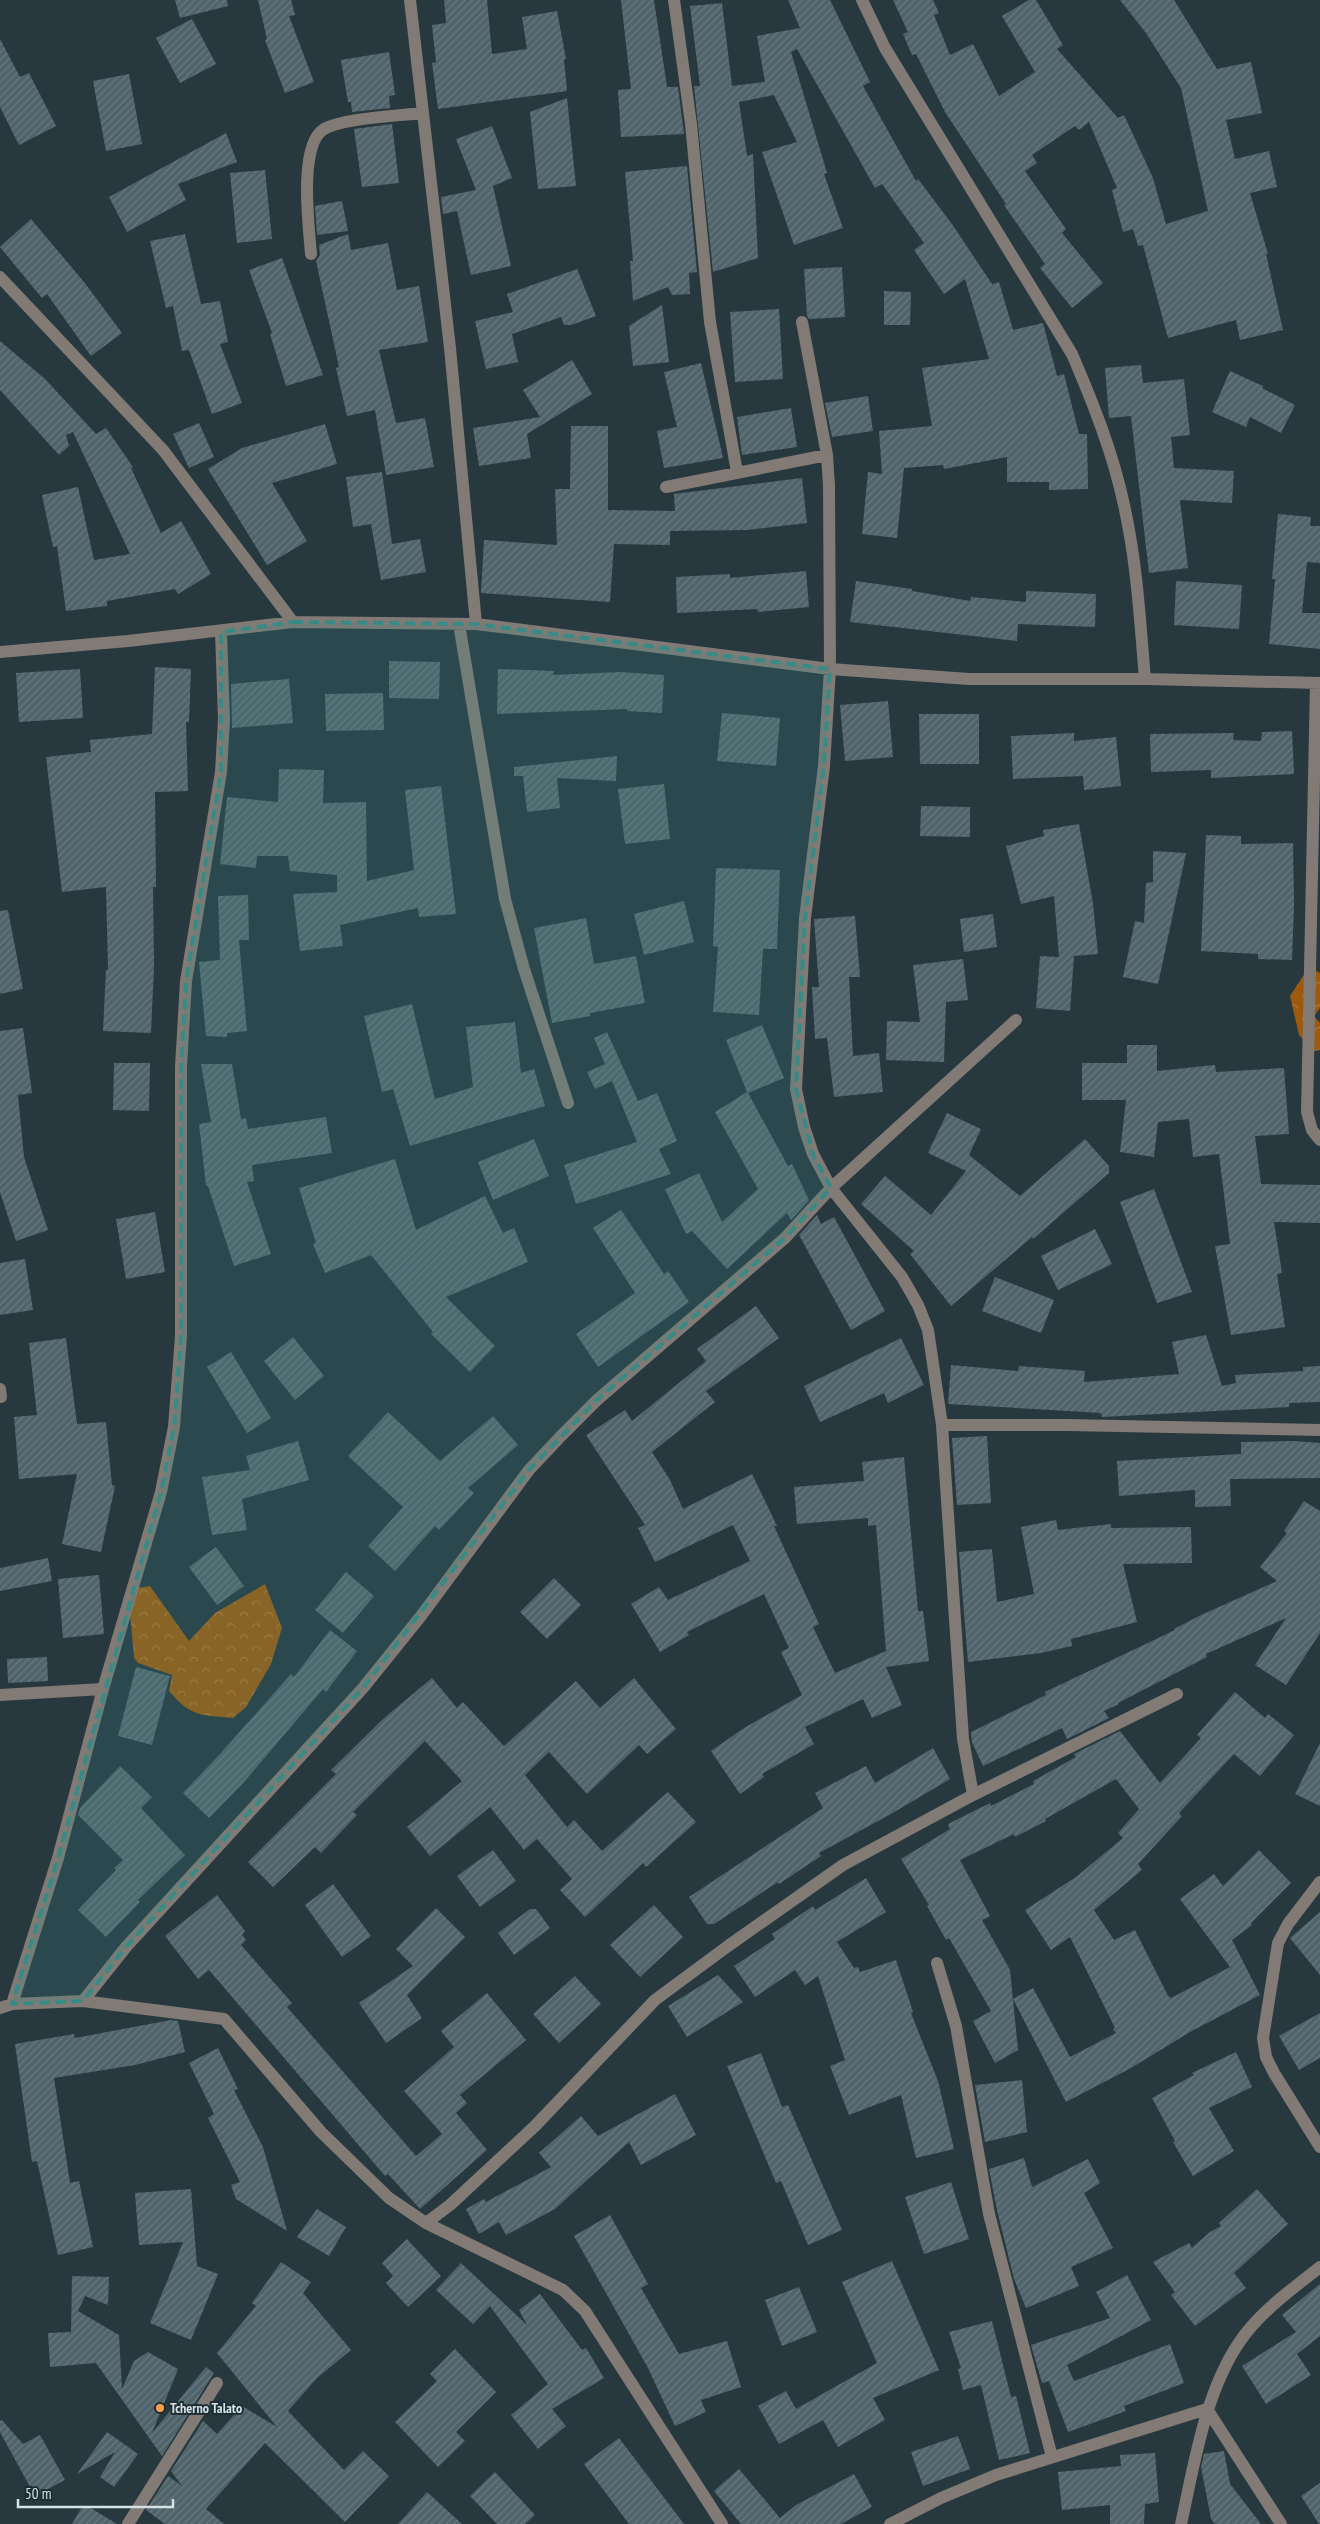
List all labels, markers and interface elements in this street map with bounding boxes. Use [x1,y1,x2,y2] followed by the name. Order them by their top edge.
[170,2399,242,2417] place label: Tcherno Talato
[154,2402,166,2414] marker: Tcherno Talato
[18,2476,172,2508] scale bar
[25,2484,51,2503] text: 50 m

